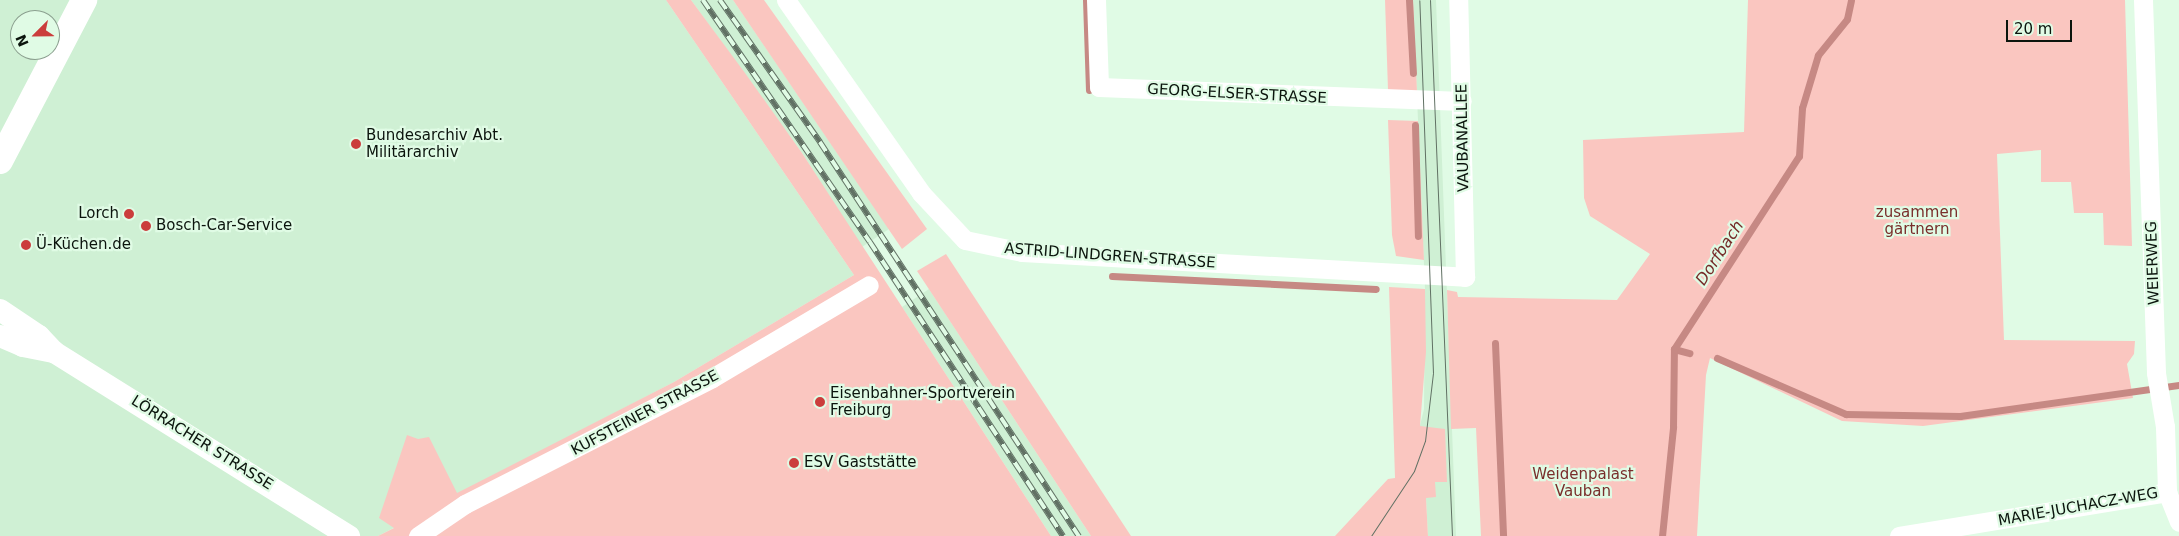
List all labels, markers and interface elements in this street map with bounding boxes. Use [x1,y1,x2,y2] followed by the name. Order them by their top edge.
[10,10,60,60] north arrow
[2009,10,2075,42] scale bar
[2014,20,2052,38] text: 20 m
[12,32,32,49] text: N
[1147,80,1327,108] street label: GEORG-ELSER-STRASSE
[1453,84,1473,192] street label: VAUBANALLEE
[366,126,503,161] place label: Bundesarchiv Abt. Militärarchiv
[350,138,362,150] marker: Bundesarchiv Abt. Militärarchiv
[1876,203,1958,238] park label: zusammen gärtnern
[78,205,119,223] place label: Lorch
[123,208,135,220] marker: Lorch
[156,217,292,235] place label: Bosch-Car-Service
[1692,217,1748,289] water label: Dorfbach
[140,220,152,232] marker: Bosch-Car-Service
[2143,221,2163,305] street label: WEIERWEG
[36,236,131,254] place label: Ü-Küchen.de
[20,239,32,251] marker: Ü-Küchen.de
[1004,240,1216,272] street label: ASTRID-LINDGREN-STRASSE
[568,366,722,460] street label: KUFSTEINER STRASSE
[830,384,1015,419] place label: Eisenbahner-Sportverein Freiburg
[128,392,276,494] street label: LÖRRACHER STRASSE
[814,396,826,408] marker: Eisenbahner-Sportverein Freiburg
[804,454,916,472] place label: ESV Gaststätte
[788,457,800,469] marker: ESV Gaststätte
[1532,465,1634,500] park label: Weidenpalast Vauban
[1997,484,2159,530] street label: MARIE-JUCHACZ-WEG

